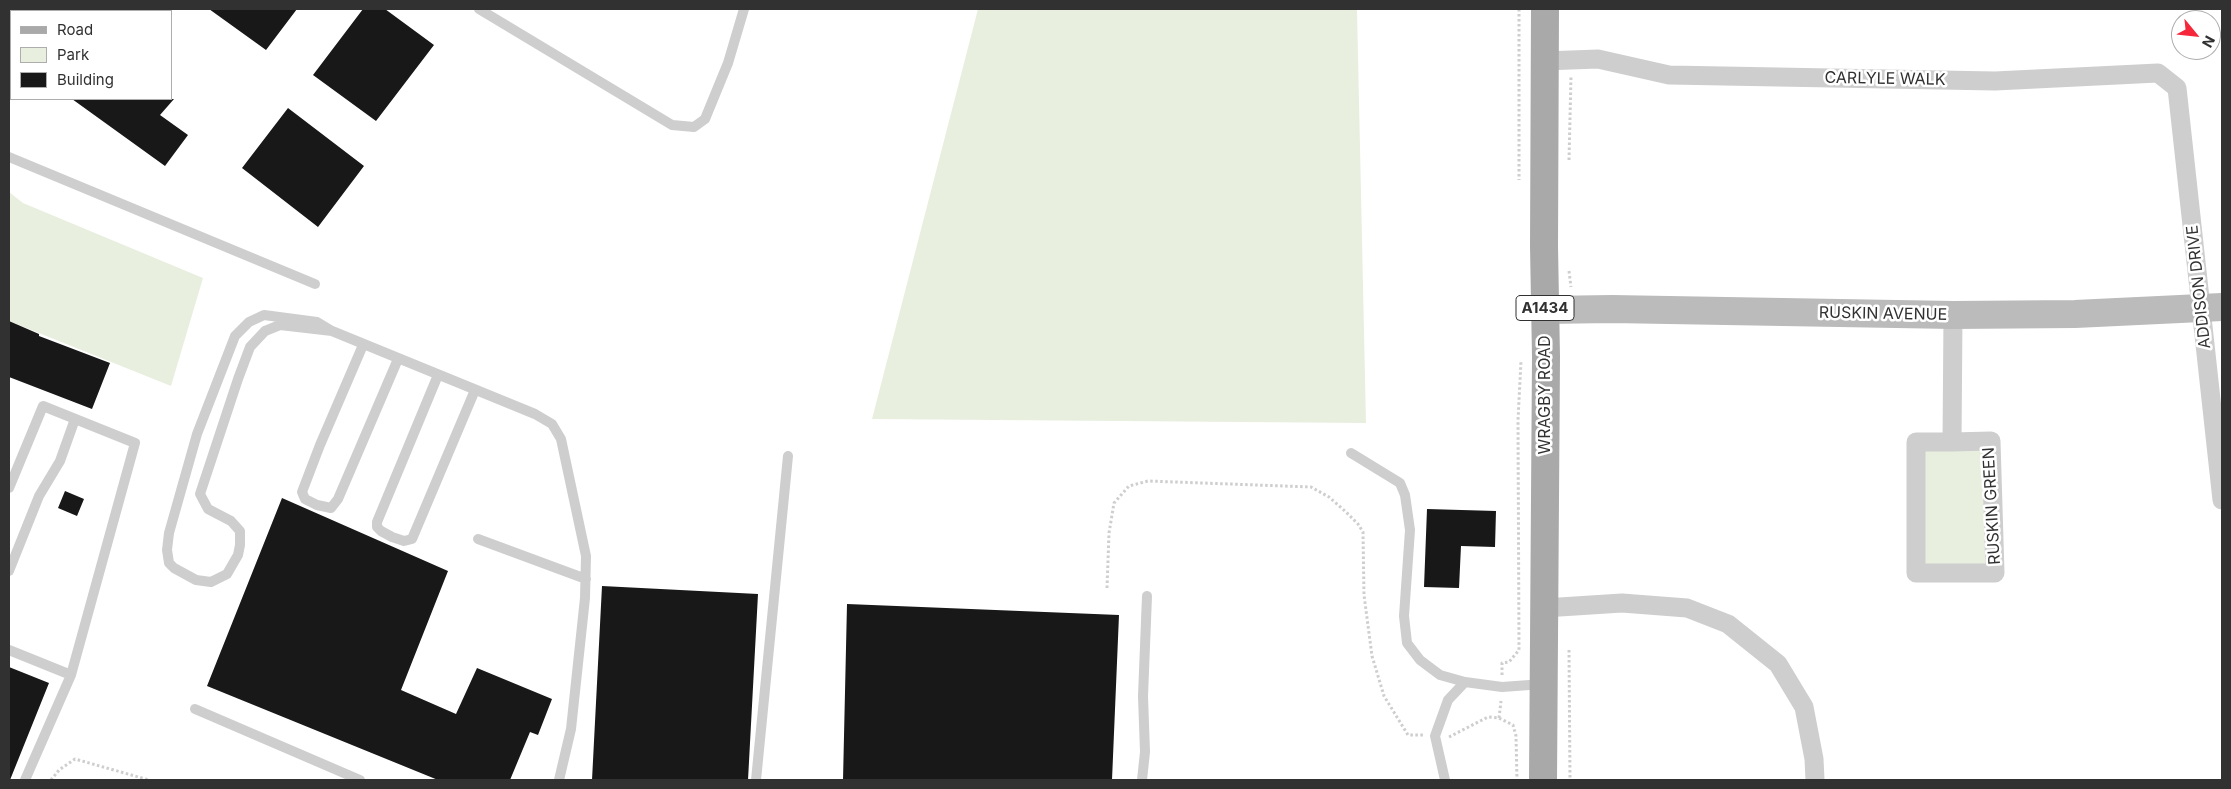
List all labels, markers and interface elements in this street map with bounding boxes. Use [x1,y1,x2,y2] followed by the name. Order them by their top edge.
[10,10,172,100] legend
[2171,10,2221,60] north arrow
[57,20,93,39] text: Road
[2199,33,2219,51] text: N
[57,45,89,64] text: Park
[1824,68,1946,90] street label: CARLYLE WALK
[57,70,114,89] text: Building
[2183,224,2215,350] street label: ADDISON DRIVE
[1516,296,1574,320] road number: A1434
[1819,303,1947,325] street label: RUSKIN AVENUE
[1535,336,1555,454] street label: WRAGBY ROAD
[1979,447,2005,565] street label: RUSKIN GREEN

